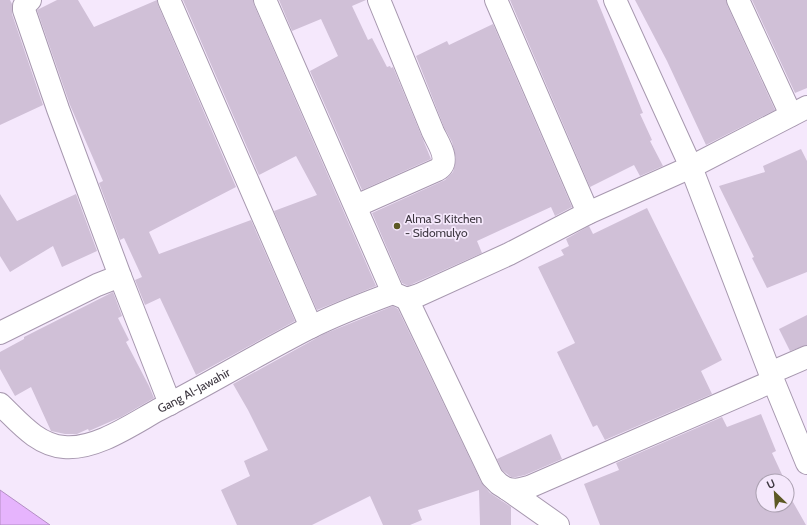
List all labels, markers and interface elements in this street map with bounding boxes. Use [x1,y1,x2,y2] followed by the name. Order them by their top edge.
[405,211,483,240] place label: Alma S Kitchen - Sidomulyo
[392,221,402,231] marker: Alma S Kitchen - Sidomulyo
[155,364,233,416] street label: Gang Al-Jawahir
[755,473,795,513] north arrow
[764,476,777,492] text: U

